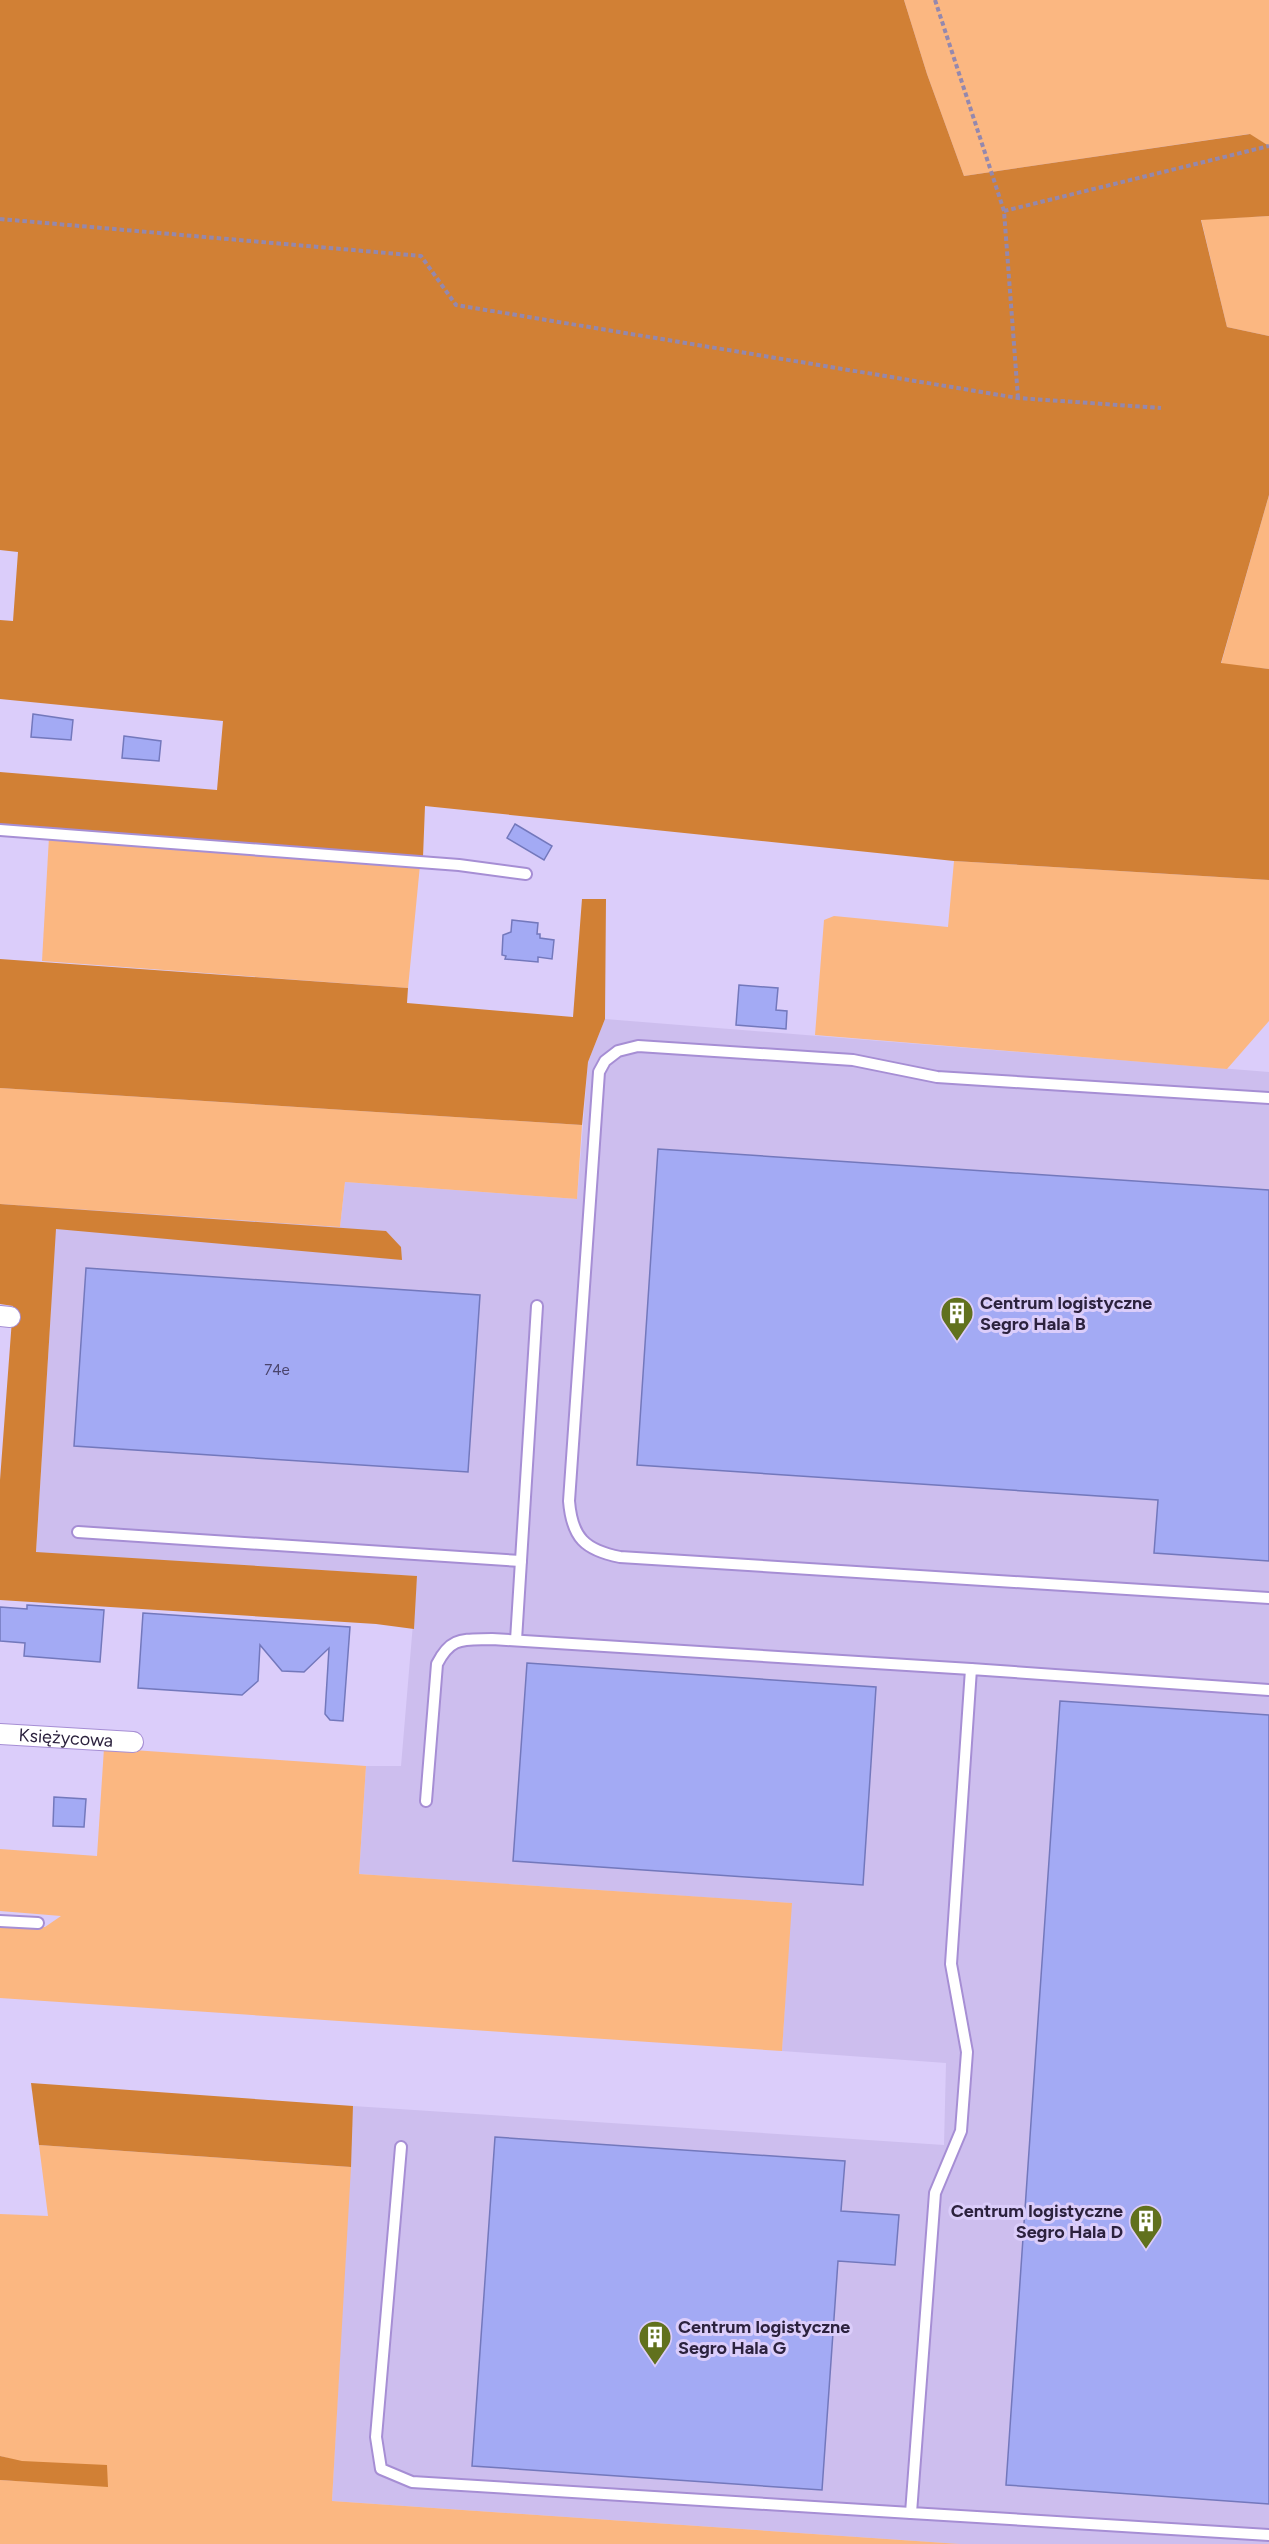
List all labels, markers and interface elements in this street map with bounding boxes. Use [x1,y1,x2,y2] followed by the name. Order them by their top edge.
[980,1292,1152,1335] place label: Centrum logistyczne Segro Hala B
[939,1295,975,1342] building icon: Centrum logistyczne Segro Hala B
[264,1361,290,1379] house number: 74e
[18,1724,114,1752] street label: Księżycowa
[951,2200,1123,2243] place label: Centrum logistyczne Segro Hala D
[1128,2203,1164,2250] building icon: Centrum logistyczne Segro Hala D
[678,2316,850,2359] place label: Centrum logistyczne Segro Hala G
[637,2319,673,2366] building icon: Centrum logistyczne Segro Hala G

